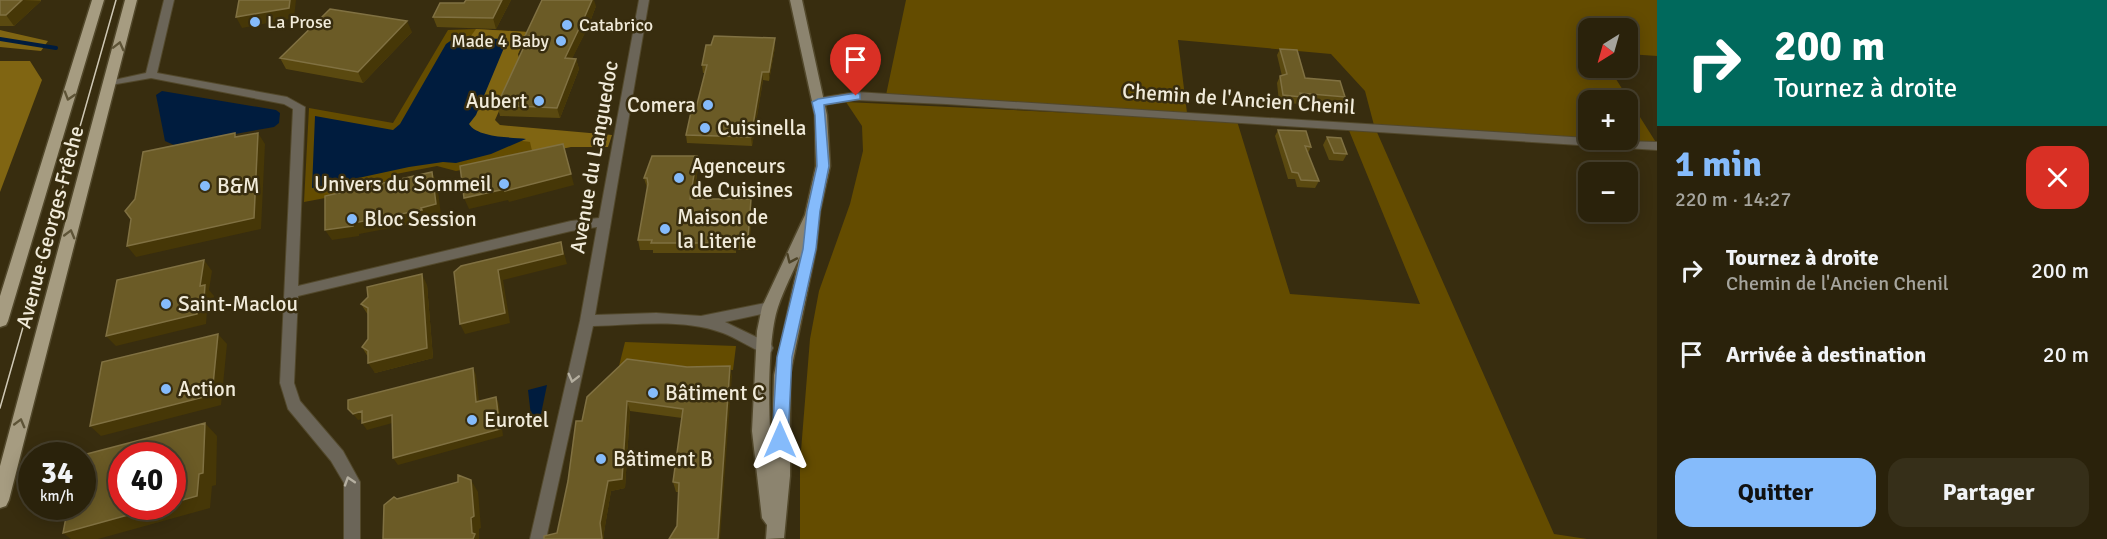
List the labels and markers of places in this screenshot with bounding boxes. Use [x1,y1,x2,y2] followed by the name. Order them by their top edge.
[267,11,332,33] place label: La Prose
[579,14,653,36] place label: Catabrico
[248,15,262,29] marker: La Prose
[560,18,574,32] marker: Catabrico
[451,30,550,52] place label: Made 4 Baby
[554,34,568,48] marker: Made 4 Baby
[830,34,881,96] pin
[466,88,527,114] place label: Aubert
[627,92,696,118] place label: Comera
[532,94,546,108] marker: Aubert
[701,98,715,112] marker: Comera
[717,115,806,141] place label: Cuisinella
[698,121,712,135] marker: Cuisinella
[691,153,793,203] place label: Agenceurs de Cuisines
[314,171,492,197] place label: Univers du Sommeil
[672,171,686,185] marker: Agenceurs de Cuisines
[217,173,260,199] place label: B&M
[497,177,511,191] marker: Univers du Sommeil
[198,179,212,193] marker: B&M
[677,204,768,254] place label: Maison de la Literie
[364,206,477,232] place label: Bloc Session
[345,212,359,226] marker: Bloc Session
[658,222,672,236] marker: Maison de la Literie
[178,291,298,317] place label: Saint-Maclou
[159,297,173,311] marker: Saint-Maclou
[178,376,236,402] place label: Action
[665,380,765,406] place label: Bâtiment C
[159,382,173,396] marker: Action
[646,386,660,400] marker: Bâtiment C
[484,407,549,433] place label: Eurotel
[465,413,479,427] marker: Eurotel
[613,446,713,472] place label: Bâtiment B
[594,452,608,466] marker: Bâtiment B

